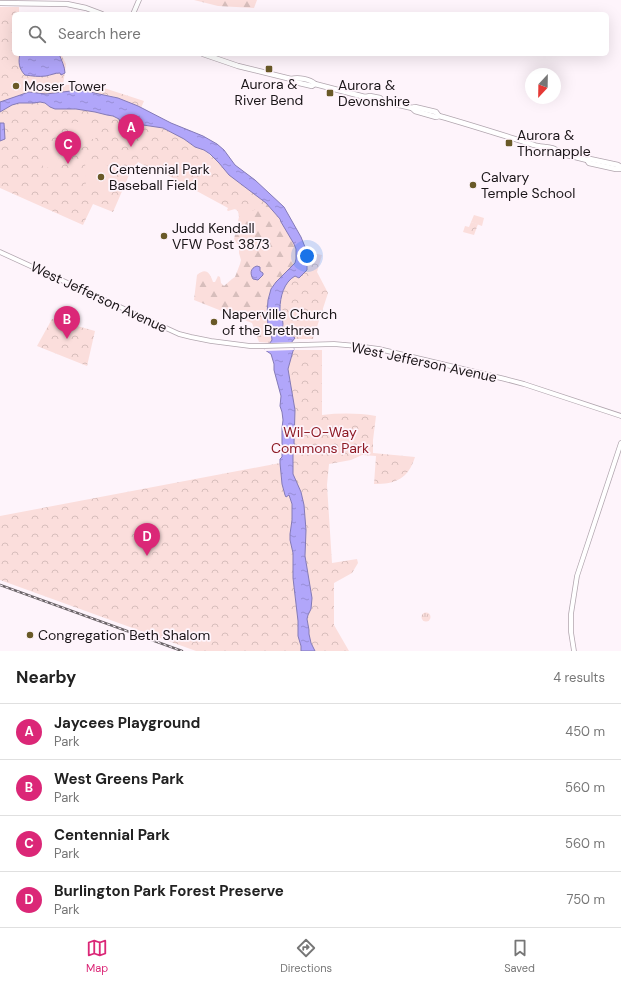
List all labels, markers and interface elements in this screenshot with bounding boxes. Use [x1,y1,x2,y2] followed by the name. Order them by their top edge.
[12,12,609,56] search box
[26,23,48,45] icon: search
[58,24,141,44] text: Search here
[264,64,274,74] marker: Aurora & River Bend
[525,68,561,104] north arrow
[235,75,303,109] place label: Aurora & River Bend
[338,76,410,110] place label: Aurora & Devonshire
[24,77,106,95] place label: Moser Tower
[11,81,21,91] marker: Moser Tower
[325,88,335,98] marker: Aurora & Devonshire
[118,114,144,147] pin: A
[517,126,591,160] place label: Aurora & Thornapple
[55,131,81,164] pin: C
[504,138,514,148] marker: Aurora & Thornapple
[109,160,210,194] place label: Centennial Park Baseball Field
[481,168,576,202] place label: Calvary Temple School
[96,172,106,182] marker: Centennial Park Baseball Field
[468,180,478,190] marker: Calvary Temple School
[172,219,270,253] place label: Judd Kendall VFW Post 3873
[159,231,169,241] marker: Judd Kendall VFW Post 3873
[297,246,317,266] your location
[28,257,170,337] street label: West Jefferson Avenue
[222,305,337,339] place label: Naperville Church of the Brethren
[54,306,80,339] pin: B
[209,317,219,327] marker: Naperville Church of the Brethren
[349,338,499,386] street label: West Jefferson Avenue
[271,423,369,457] park label: Wil-O-Way Commons Park
[134,523,160,556] pin: D
[38,626,210,644] place label: Congregation Beth Shalom
[25,630,35,640] marker: Congregation Beth Shalom
[16,666,76,688] text: Nearby
[553,669,605,686] text: 4 results
[54,713,200,733] text: Jaycees Playground
[24,723,34,740] text: A
[565,723,605,740] text: 450 m
[54,733,80,750] text: Park
[54,769,184,789] text: West Greens Park
[25,779,33,796] text: B
[565,779,605,796] text: 560 m
[54,789,80,806] text: Park
[54,825,170,845] text: Centennial Park
[24,835,34,852] text: C
[565,835,605,852] text: 560 m
[54,845,80,862] text: Park
[54,881,284,901] text: Burlington Park Forest Preserve
[24,891,34,908] text: D
[567,891,605,908] text: 750 m
[54,901,80,918] text: Park
[86,937,108,975] tab: Map
[280,937,332,975] tab: Directions
[504,937,535,975] tab: Saved

